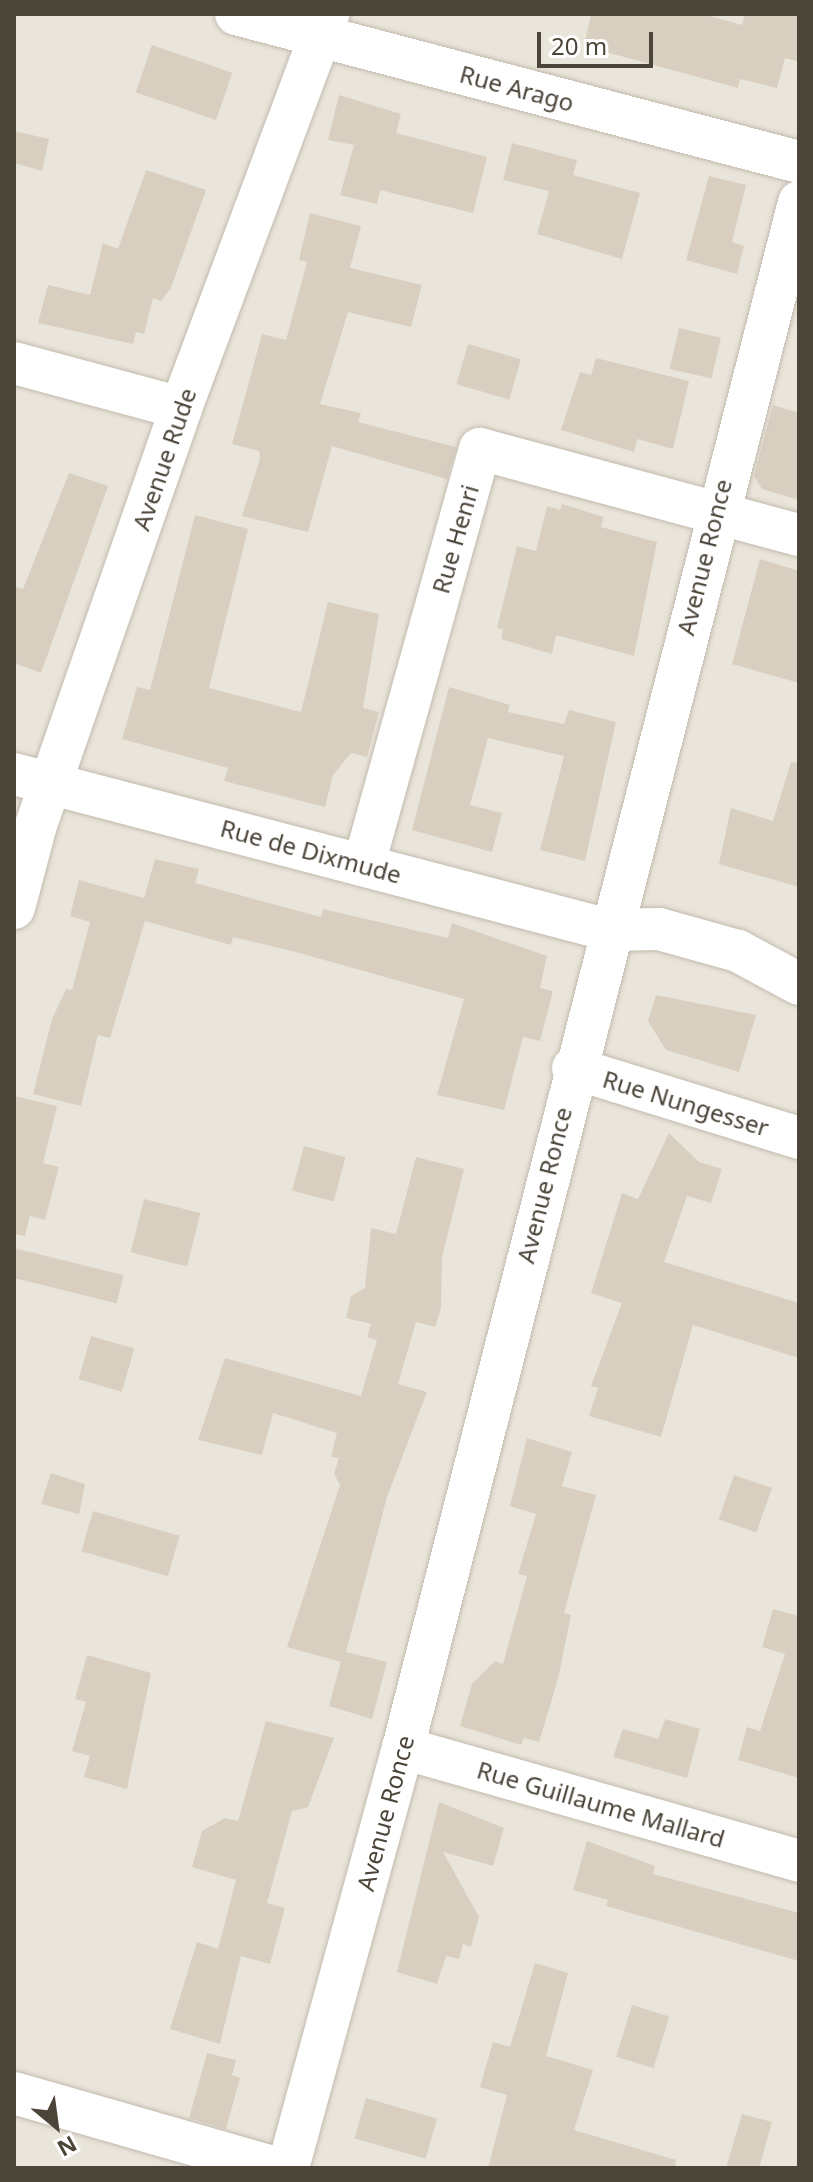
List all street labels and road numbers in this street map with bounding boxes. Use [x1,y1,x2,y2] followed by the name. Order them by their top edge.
[457,59,577,117] street label: Rue Arago
[126,384,202,534] street label: Avenue Rude
[671,476,737,638] street label: Avenue Ronce
[426,481,484,597] street label: Rue Henri
[217,813,405,889] street label: Rue de Dixmude
[599,1064,773,1142] street label: Rue Nungesser
[511,1104,577,1266] street label: Avenue Ronce
[350,1732,420,1894] street label: Avenue Ronce
[474,1755,728,1853] street label: Rue Guillaume Mallard

